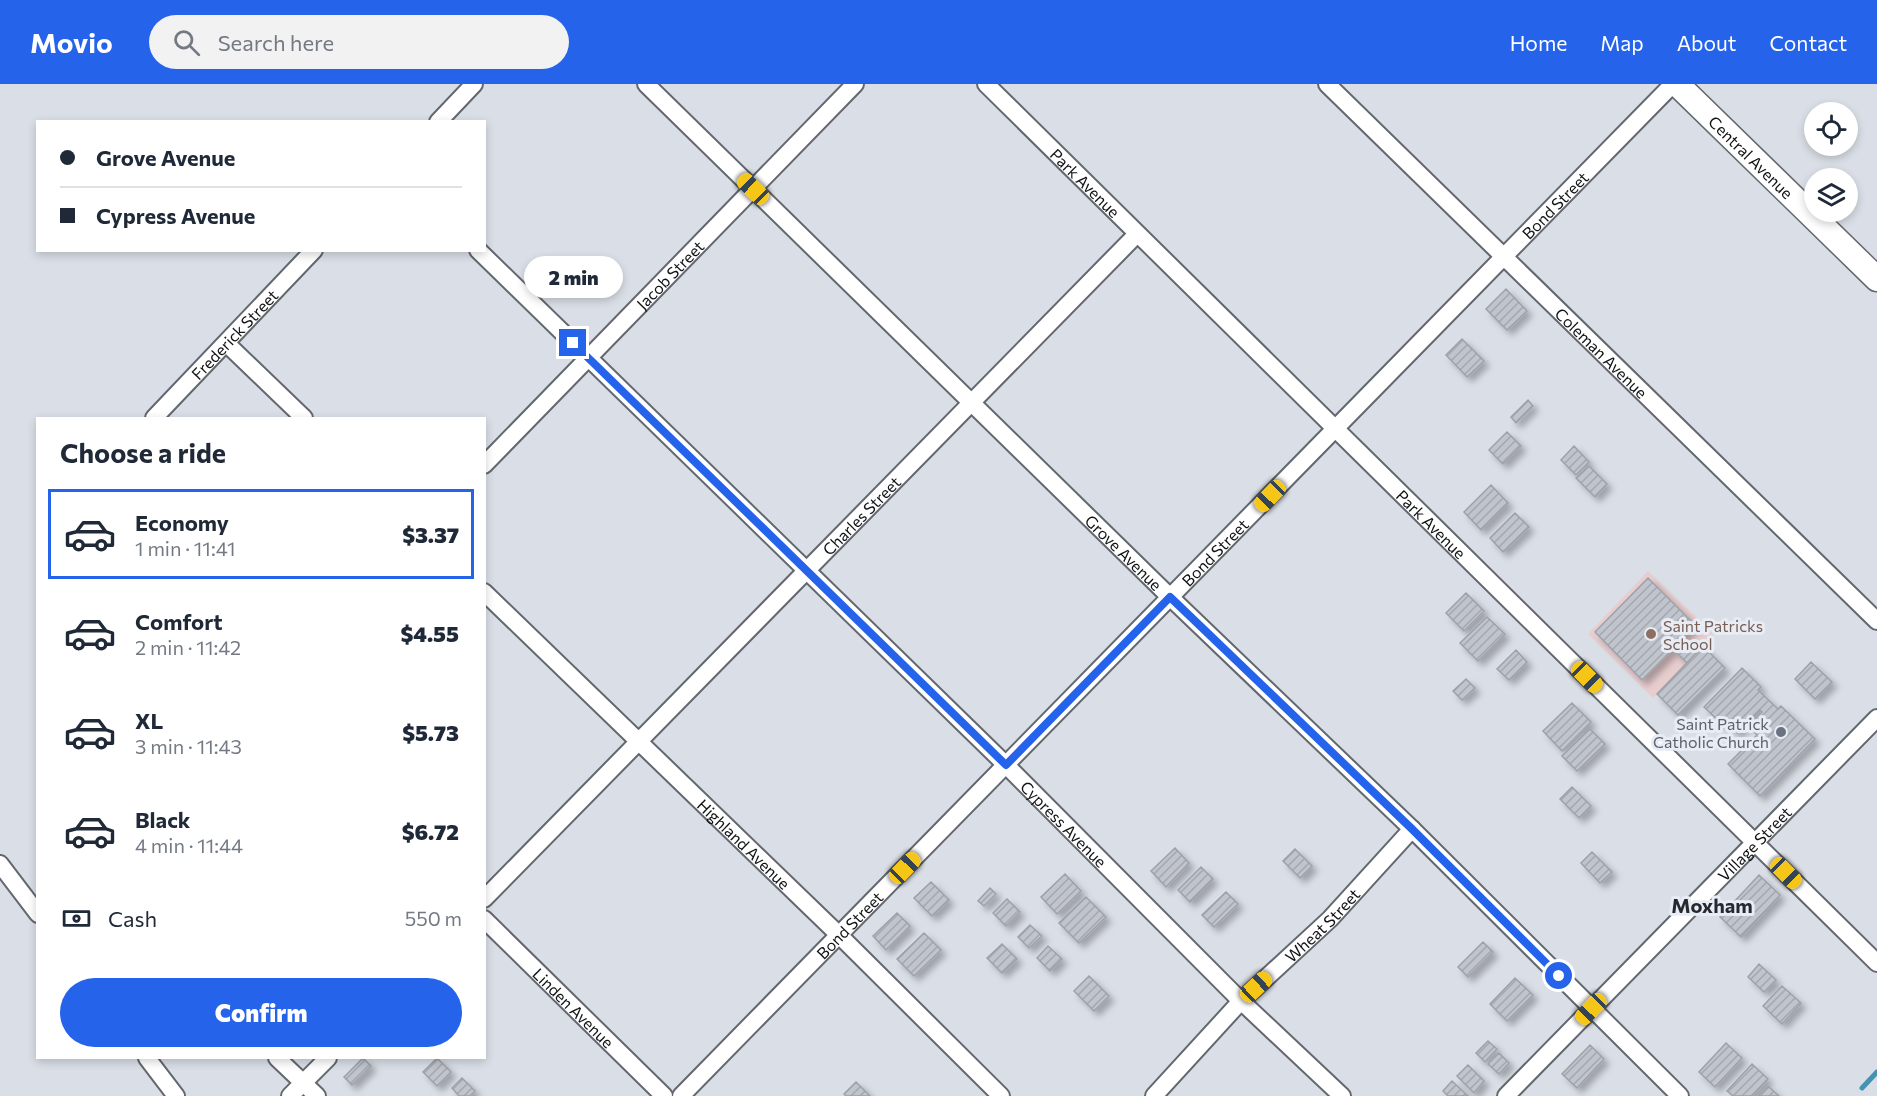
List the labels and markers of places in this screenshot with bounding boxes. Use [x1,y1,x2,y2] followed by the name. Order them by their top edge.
[1663,616,1763,653] place label: Saint Patricks School
[1644,627,1658,641] marker: Saint Patricks School
[1653,714,1769,751] place label: Saint Patrick Catholic Church
[1774,725,1788,739] marker: Saint Patrick Catholic Church

